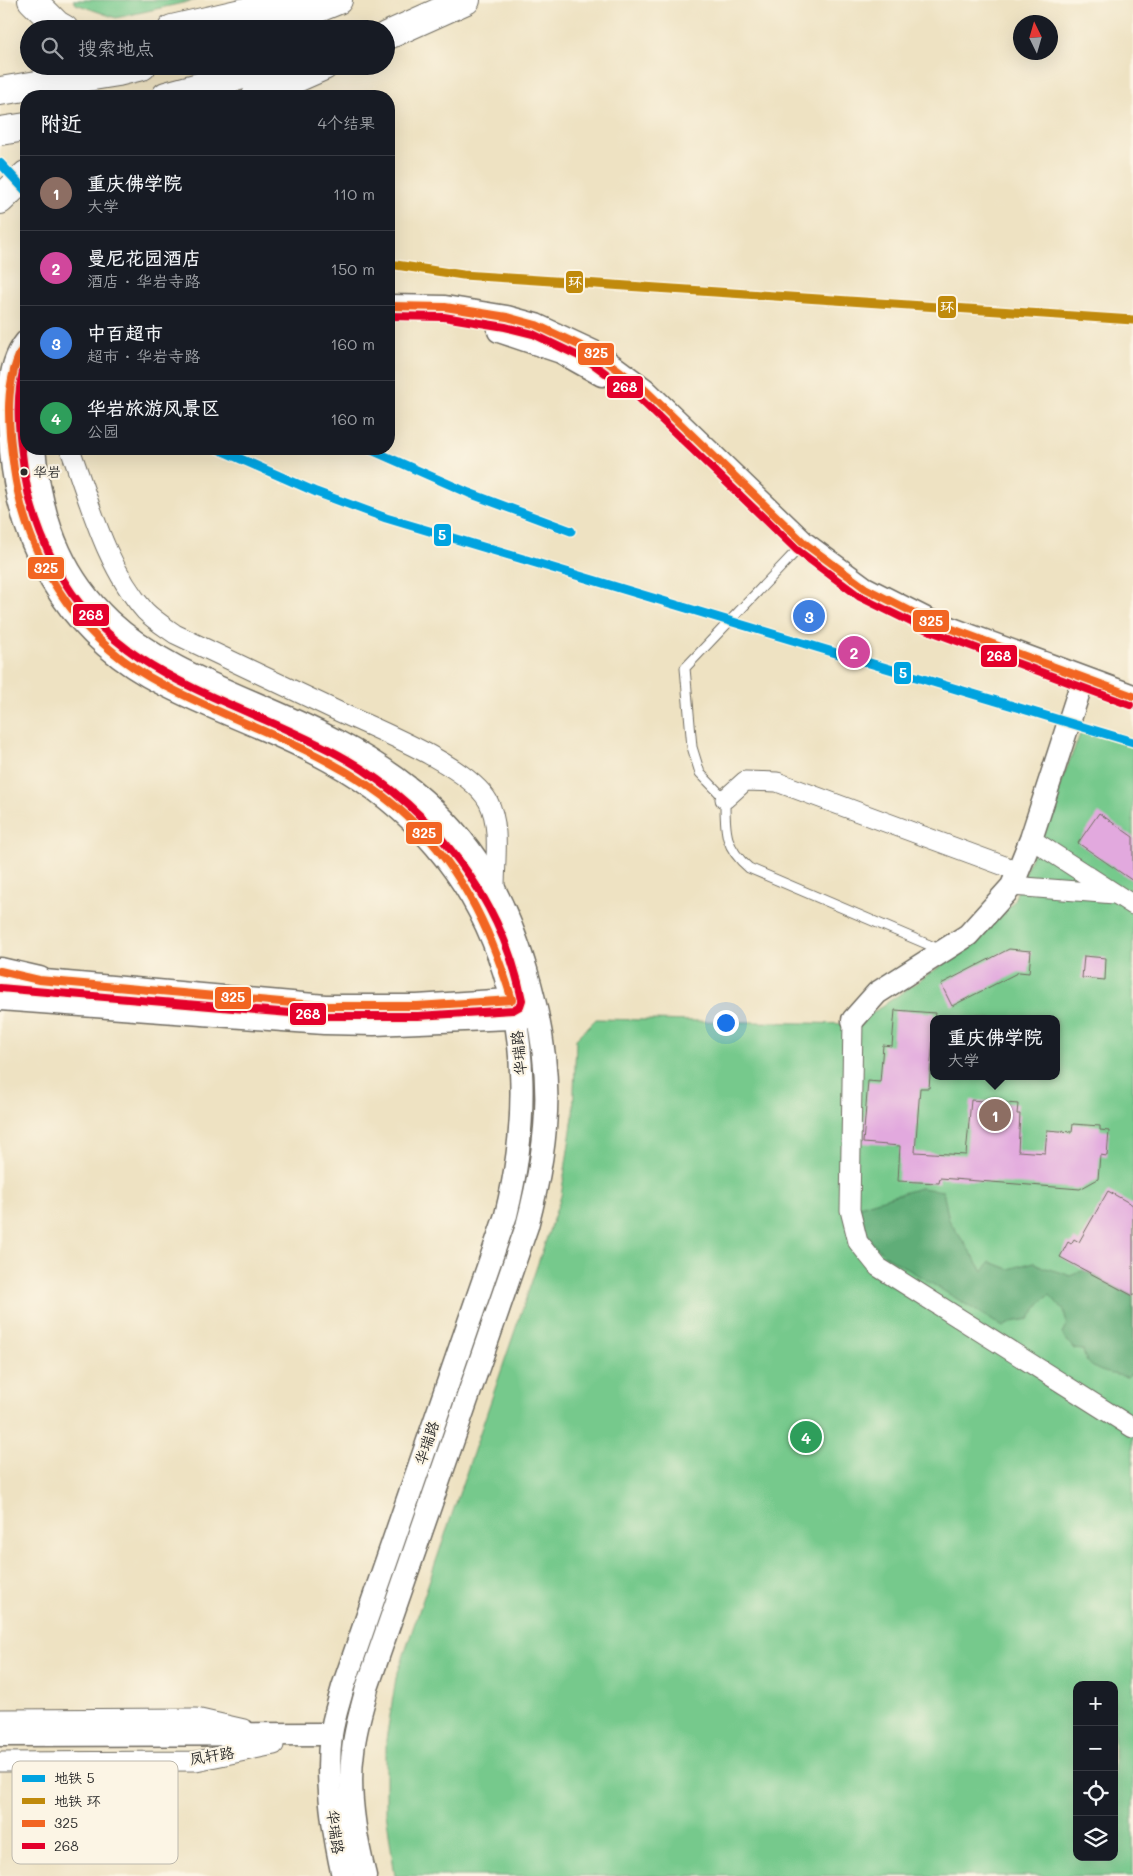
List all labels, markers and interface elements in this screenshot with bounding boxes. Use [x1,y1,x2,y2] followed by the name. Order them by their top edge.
[1013,15,1058,60] north arrow
[20,20,395,75] search box
[38,34,66,62] icon: search
[78,35,154,60] text: 搜索地点
[40,109,82,136] text: 附近
[318,112,375,133] text: 4个结果
[87,170,182,195] text: 重庆佛学院
[52,183,60,204] text: 1
[333,183,375,204] text: 110 m
[87,195,119,216] text: 大学
[87,245,201,270] text: 曼尼花园酒店
[52,258,60,279] text: 2
[331,258,375,279] text: 150 m
[87,270,200,291] text: 酒店 · 华岩寺路
[565,270,584,294] line badge: 环
[568,272,582,291] text: 环
[937,295,957,319] line badge: 环
[940,297,954,316] text: 环
[87,320,163,345] text: 中百超市
[51,333,61,354] text: 3
[330,333,375,354] text: 160 m
[577,342,615,366] line badge: 325
[584,343,608,362] text: 325
[87,345,200,366] text: 超市 · 华岩寺路
[606,375,644,399] line badge: 268
[613,377,638,396] text: 268
[87,395,220,420] text: 华岩旅游风景区
[51,408,61,429] text: 4
[330,408,375,429] text: 160 m
[87,420,119,441] text: 公园
[33,462,61,481] place label: 华岩
[19,467,29,477] marker: 华岩
[433,523,452,547] line badge: 5
[438,525,446,544] text: 5
[27,556,65,580] line badge: 325
[34,558,58,577] text: 325
[793,597,825,635] pin: 3
[72,603,110,627] line badge: 268
[79,605,104,624] text: 268
[912,609,950,633] line badge: 325
[919,611,943,630] text: 325
[838,633,870,671] pin: 2
[980,644,1018,668] line badge: 268
[987,646,1012,665] text: 268
[893,661,912,685] line badge: 5
[899,663,907,682] text: 5
[405,821,443,845] line badge: 325
[412,823,436,842] text: 325
[214,986,252,1010] line badge: 325
[221,987,245,1006] text: 325
[289,1002,327,1026] line badge: 268
[296,1004,321,1023] text: 268
[713,1010,739,1036] your location
[930,1015,1060,1080] popup
[947,1024,1043,1049] text: 重庆佛学院
[506,1030,530,1076] street label: 华瑞路
[947,1049,980,1070] text: 大学
[979,1096,1011,1134] pin: 1
[409,1418,443,1467] street label: 华瑞路
[790,1418,822,1456] pin: 4
[1073,1681,1118,1861] map controls
[1073,1681,1118,1726] button: +
[1073,1726,1118,1771] button: −
[188,1742,236,1768] street label: 凤轩路
[12,1761,178,1864] legend
[54,1768,95,1787] text: 地铁 5
[1073,1771,1118,1816] button: locate
[54,1791,100,1810] text: 地铁 环
[323,1808,349,1856] street label: 华瑞路
[54,1813,78,1832] text: 325
[1073,1816,1118,1861] button: layers
[54,1836,79,1855] text: 268

